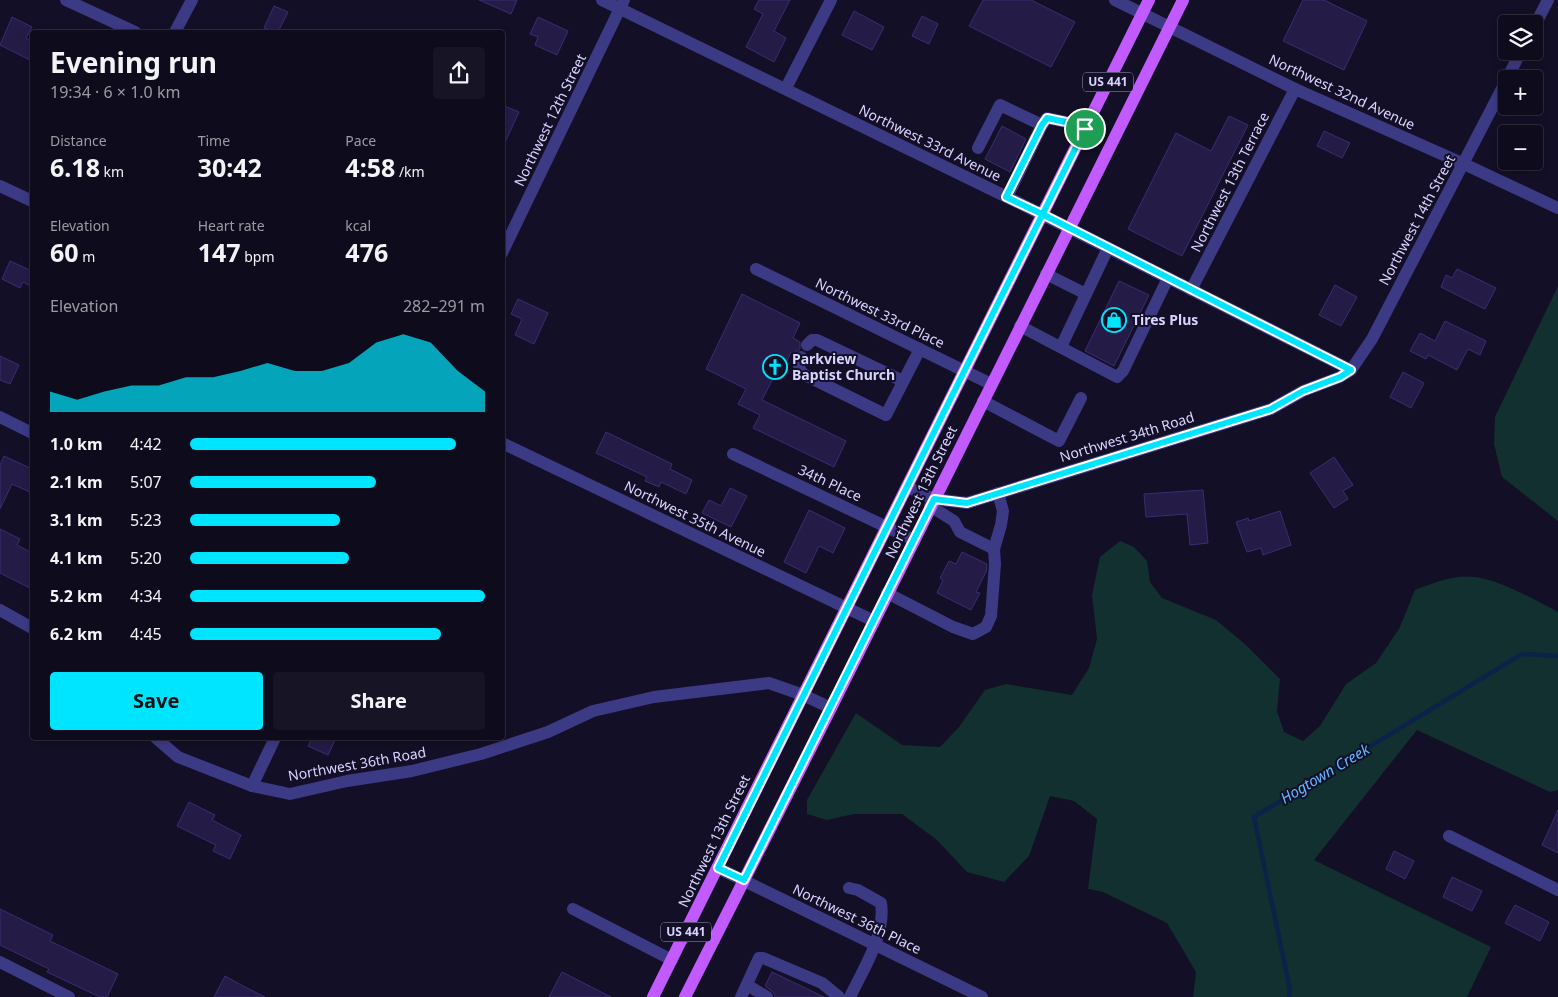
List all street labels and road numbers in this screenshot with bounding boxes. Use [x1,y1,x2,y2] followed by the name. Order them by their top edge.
[1266,49,1418,134] street label: Northwest 32nd Avenue
[509,50,590,189] street label: Northwest 12th Street
[1083,72,1133,91] road number: US 441
[856,100,1004,185] street label: Northwest 33rd Avenue
[1186,108,1273,255] street label: Northwest 13th Terrace
[1374,151,1459,288] street label: Northwest 14th Street
[813,273,948,352] street label: Northwest 33rd Place
[1057,407,1197,466] street label: Northwest 34th Road
[880,422,961,561] street label: Northwest 13th Street
[795,460,865,506] street label: 34th Place
[621,476,769,561] street label: Northwest 35th Avenue
[286,742,427,785] street label: Northwest 36th Road
[673,771,754,910] street label: Northwest 13th Street
[790,879,925,958] street label: Northwest 36th Place
[661,922,711,942] road number: US 441

